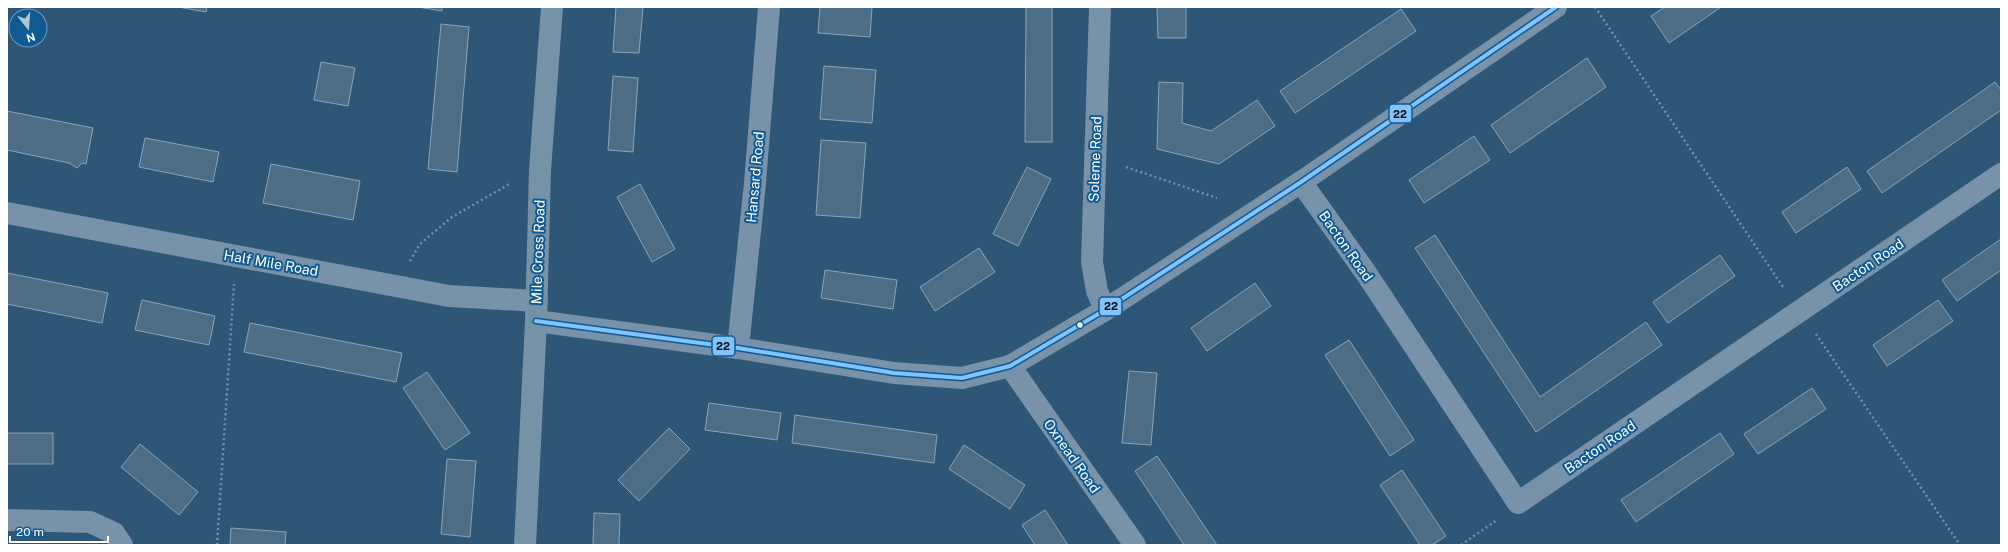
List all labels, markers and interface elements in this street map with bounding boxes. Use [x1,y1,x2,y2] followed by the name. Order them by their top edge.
[8,8,48,48] north arrow
[25,31,37,45] text: N
[1389,104,1412,123] line badge: 22
[1393,108,1407,120] text: 22
[1086,116,1104,202] street label: Soleme Road
[743,131,767,223] street label: Hansard Road
[528,199,548,305] street label: Mile Cross Road
[1316,208,1376,284] street label: Bacton Road
[1829,235,1907,295] street label: Bacton Road
[223,247,319,279] street label: Half Mile Road
[1099,297,1122,316] line badge: 22
[1104,300,1118,312] text: 22
[1075,320,1085,330] unlabelled marker
[712,336,735,356] line badge: 22
[716,340,730,352] text: 22
[1041,416,1103,496] street label: Oxnead Road
[1561,417,1639,477] street label: Bacton Road
[10,518,108,544] scale bar
[16,525,44,539] text: 20 m

